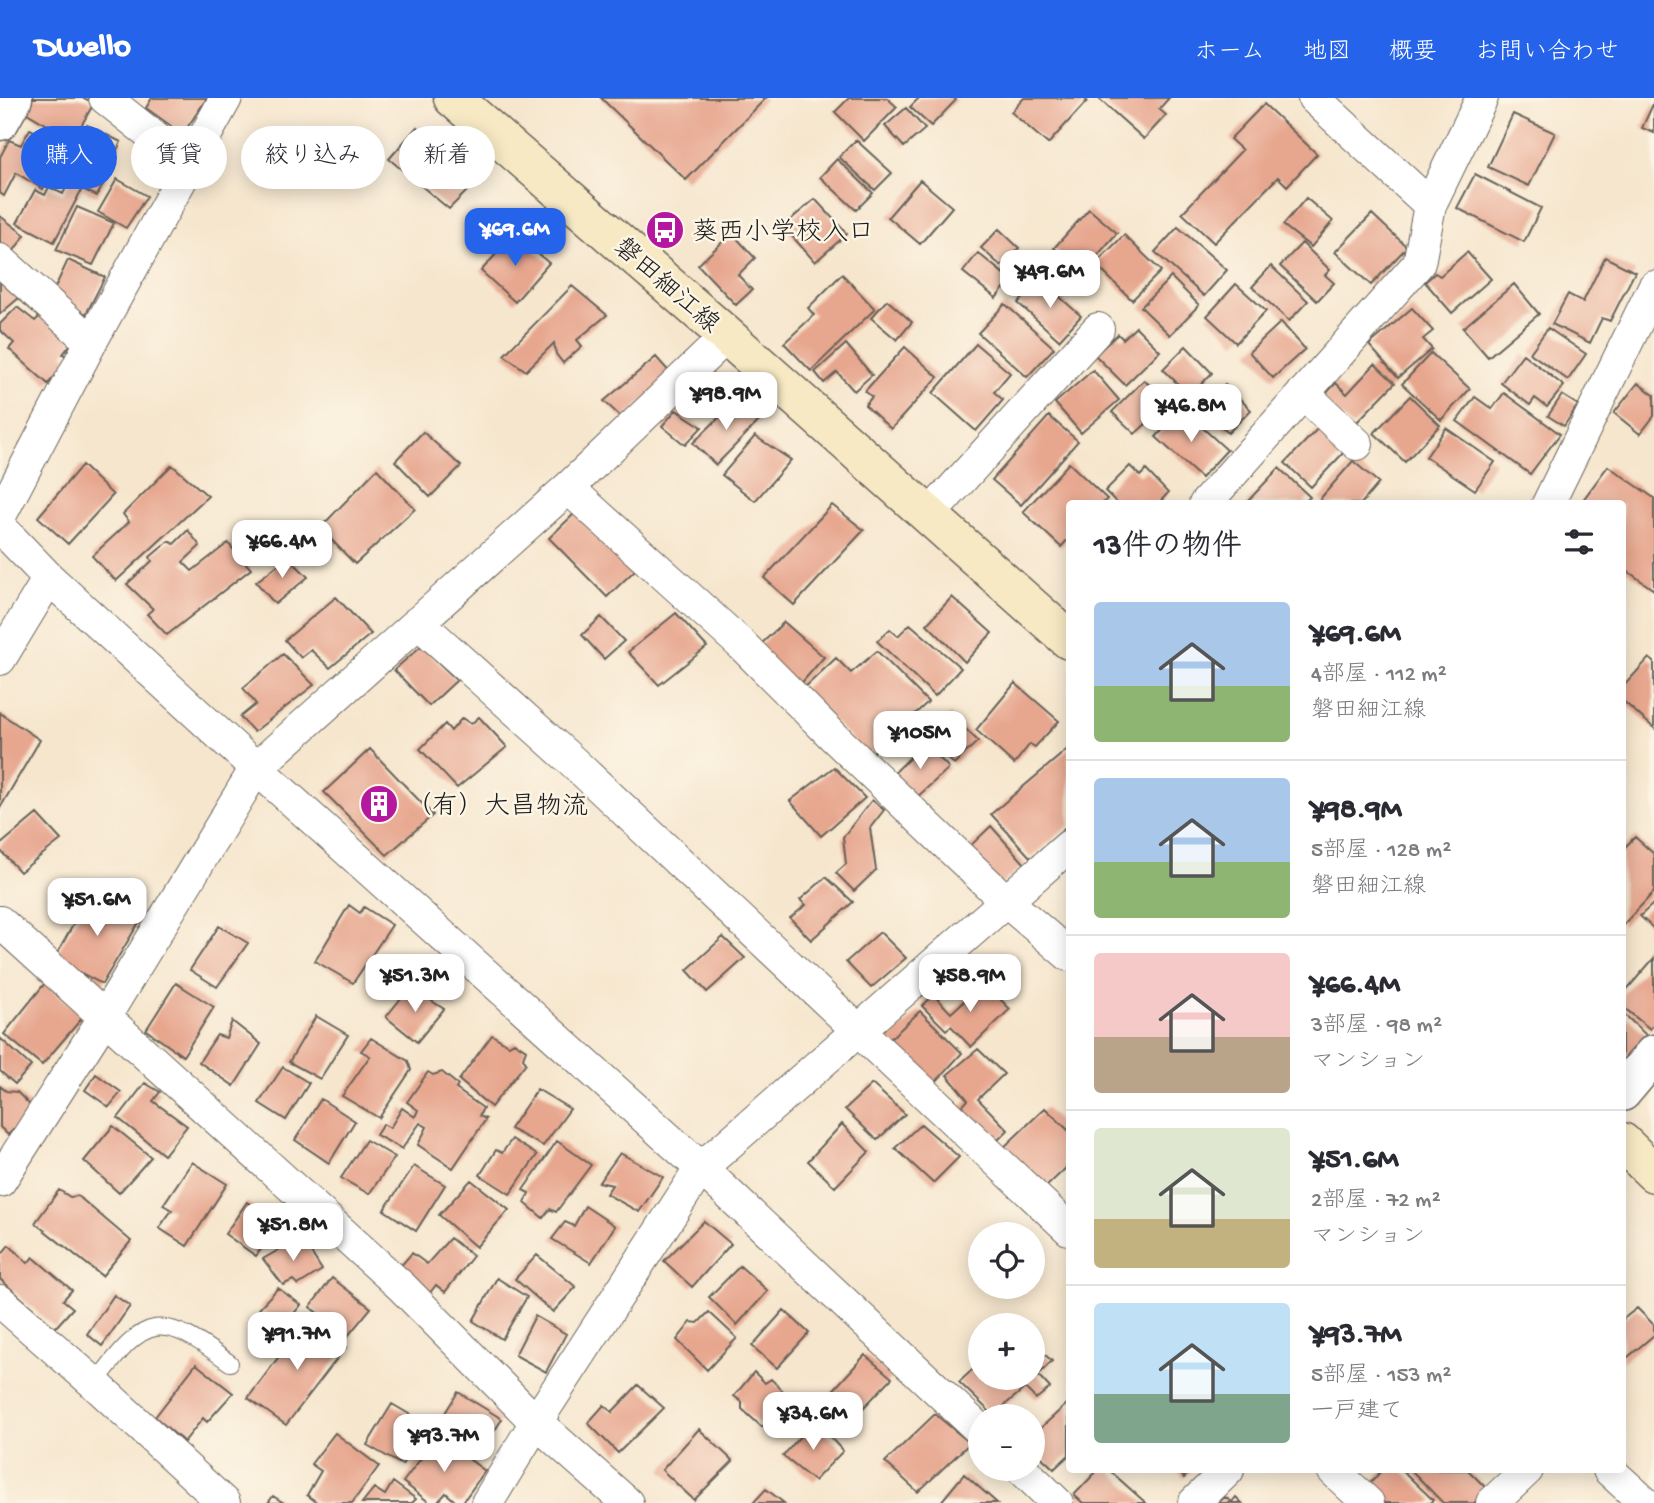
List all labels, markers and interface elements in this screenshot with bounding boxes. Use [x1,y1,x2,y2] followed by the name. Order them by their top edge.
[35,30,131,68] text: Dwello
[1194,39,1265,68] text: ホーム
[1303,39,1351,68] text: 地図
[1389,39,1437,68] text: 概要
[1475,39,1619,68] text: お問い合わせ
[21,126,117,189] chip: 購入
[131,126,227,189] chip: 賃貸
[241,126,385,189] chip: 絞り込み
[399,126,495,189] chip: 新着
[458,208,572,268] pin: ¥69.6M
[644,209,686,251] bus stop icon: 葵西小学校入口
[481,217,549,244] text: ¥69.6M
[692,217,874,250] place label: 葵西小学校入口
[606,232,726,342] street label: 磐田細江線
[993,250,1107,310] pin: ¥49.6M
[1016,259,1084,286] text: ¥49.6M
[669,372,783,432] pin: ¥98.9M
[691,381,761,408] text: ¥98.9M
[1134,384,1248,444] pin: ¥46.8M
[1157,393,1226,420] text: ¥46.8M
[225,520,339,580] pin: ¥66.4M
[1560,523,1598,561] icon: filters
[248,529,316,556] text: ¥66.4M
[1094,531,1242,566] text: 13件の物件
[1311,618,1401,653] text: ¥69.6M
[1150,630,1234,714] icon: home
[1311,662,1447,689] text: 4部屋 · 112 m²
[1311,698,1426,725] text: 磐田細江線
[871,712,969,771] pin: ¥105M
[889,720,951,747] text: ¥105M
[358,783,400,825] building icon: （有）大昌物流
[406,791,588,824] place label: （有）大昌物流
[1311,794,1402,829] text: ¥98.9M
[1150,806,1234,890] icon: home
[1311,838,1451,865] text: 5部屋 · 128 m²
[1311,874,1426,901] text: 磐田細江線
[40,878,154,938] pin: ¥51.6M
[64,887,130,914] text: ¥51.6M
[358,954,472,1014] pin: ¥51.3M
[913,954,1027,1014] pin: ¥58.9M
[381,963,449,990] text: ¥51.3M
[935,963,1005,990] text: ¥58.9M
[1311,969,1400,1004] text: ¥66.4M
[1150,981,1234,1065] icon: home
[1311,1013,1442,1040] text: 3部屋 · 98 m²
[1311,1049,1425,1076] text: マンション
[1311,1144,1398,1179] text: ¥51.6M
[1150,1156,1234,1240] icon: home
[1311,1188,1441,1215] text: 2部屋 · 72 m²
[236,1204,350,1263] pin: ¥51.8M
[259,1212,327,1239] text: ¥51.8M
[968,1222,1045,1481] map controls
[968,1222,1045,1299] button: locate
[1311,1224,1425,1251] text: マンション
[240,1312,354,1372] pin: ¥91.7M
[968,1313,1045,1390] button: +
[1311,1319,1401,1354] text: ¥93.7M
[264,1321,330,1348] text: ¥91.7M
[1150,1331,1234,1415] icon: home
[1311,1363,1451,1390] text: 5部屋 · 153 m²
[756,1392,870,1452] pin: ¥34.6M
[1311,1399,1403,1426] text: 一戸建て
[779,1401,847,1428] text: ¥34.6M
[968,1404,1045,1481] button: −
[387,1414,501,1474] pin: ¥93.7M
[409,1423,479,1450] text: ¥93.7M

